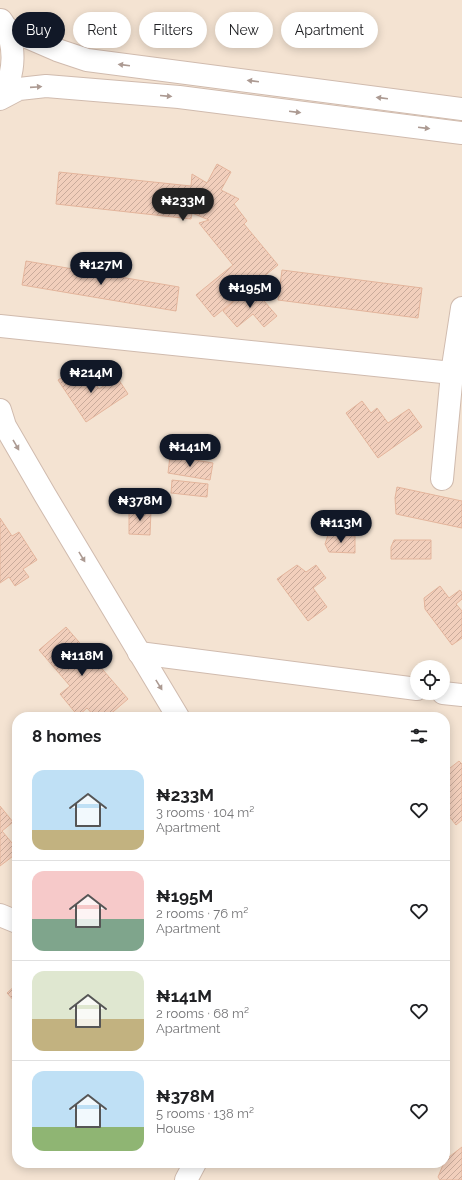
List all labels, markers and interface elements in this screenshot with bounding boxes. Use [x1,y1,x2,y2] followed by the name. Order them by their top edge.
[12,12,65,48] chip: Buy
[73,12,131,48] chip: Rent
[139,12,207,48] chip: Filters
[215,12,273,48] chip: New
[281,12,378,48] chip: Apartment
[118,61,130,68] one-way arrow
[247,78,259,85] one-way arrow
[30,83,42,90] one-way arrow
[160,93,172,99] one-way arrow
[376,95,388,101] one-way arrow
[289,109,301,115] one-way arrow
[418,125,430,131] one-way arrow
[155,188,211,222] pin: ₦233M
[161,193,205,208] text: ₦233M
[73,252,129,286] pin: ₦127M
[79,257,123,272] text: ₦127M
[222,275,278,309] pin: ₦195M
[228,280,272,295] text: ₦195M
[63,360,119,394] pin: ₦214M
[69,365,113,380] text: ₦214M
[162,434,218,468] pin: ₦141M
[13,439,20,451] one-way arrow
[169,439,211,454] text: ₦141M
[112,488,168,522] pin: ₦378M
[118,493,162,508] text: ₦378M
[313,510,369,544] pin: ₦113M
[320,515,362,530] text: ₦113M
[79,551,86,563] one-way arrow
[54,643,110,677] pin: ₦118M
[60,648,104,663] text: ₦118M
[410,660,450,700] map controls
[410,660,450,700] button: locate
[155,679,162,691] one-way arrow
[408,725,430,747] icon: filters
[32,726,101,746] text: 8 homes
[156,785,214,805] text: ₦233M
[64,786,112,834] icon: home
[408,799,430,821] icon: heart
[156,805,254,820] text: 3 rooms · 104 m²
[156,820,220,835] text: Apartment
[156,886,213,906] text: ₦195M
[64,887,112,935] icon: home
[408,900,430,922] icon: heart
[156,906,248,921] text: 2 rooms · 76 m²
[156,921,220,936] text: Apartment
[156,986,212,1006] text: ₦141M
[64,987,112,1035] icon: home
[408,1000,430,1022] icon: heart
[156,1006,249,1021] text: 2 rooms · 68 m²
[156,1021,220,1036] text: Apartment
[156,1086,215,1106] text: ₦378M
[64,1087,112,1135] icon: home
[408,1100,430,1122] icon: heart
[156,1106,254,1121] text: 5 rooms · 138 m²
[156,1121,195,1136] text: House

